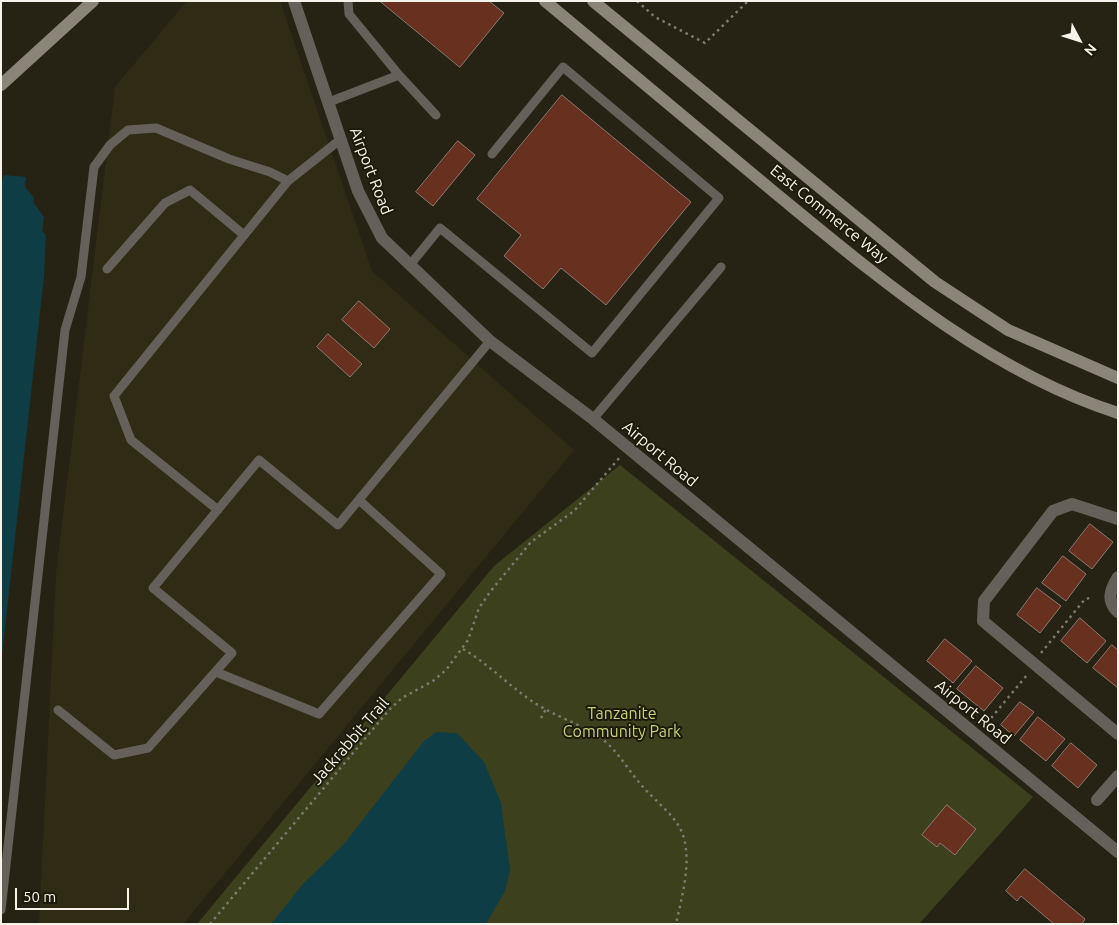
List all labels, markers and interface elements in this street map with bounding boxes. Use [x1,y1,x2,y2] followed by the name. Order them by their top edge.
[1054,15,1104,65] north arrow
[1081,40,1100,59] text: N
[346,125,396,217] street label: Airport Road
[766,161,892,267] street label: East Commerce Way
[619,417,701,491] street label: Airport Road
[931,676,1015,748] street label: Airport Road
[307,694,393,788] street label: Jackrabbit Trail
[563,704,681,742] park label: Tanzanite Community Park
[18,878,131,910] scale bar
[23,888,56,905] text: 50 m

